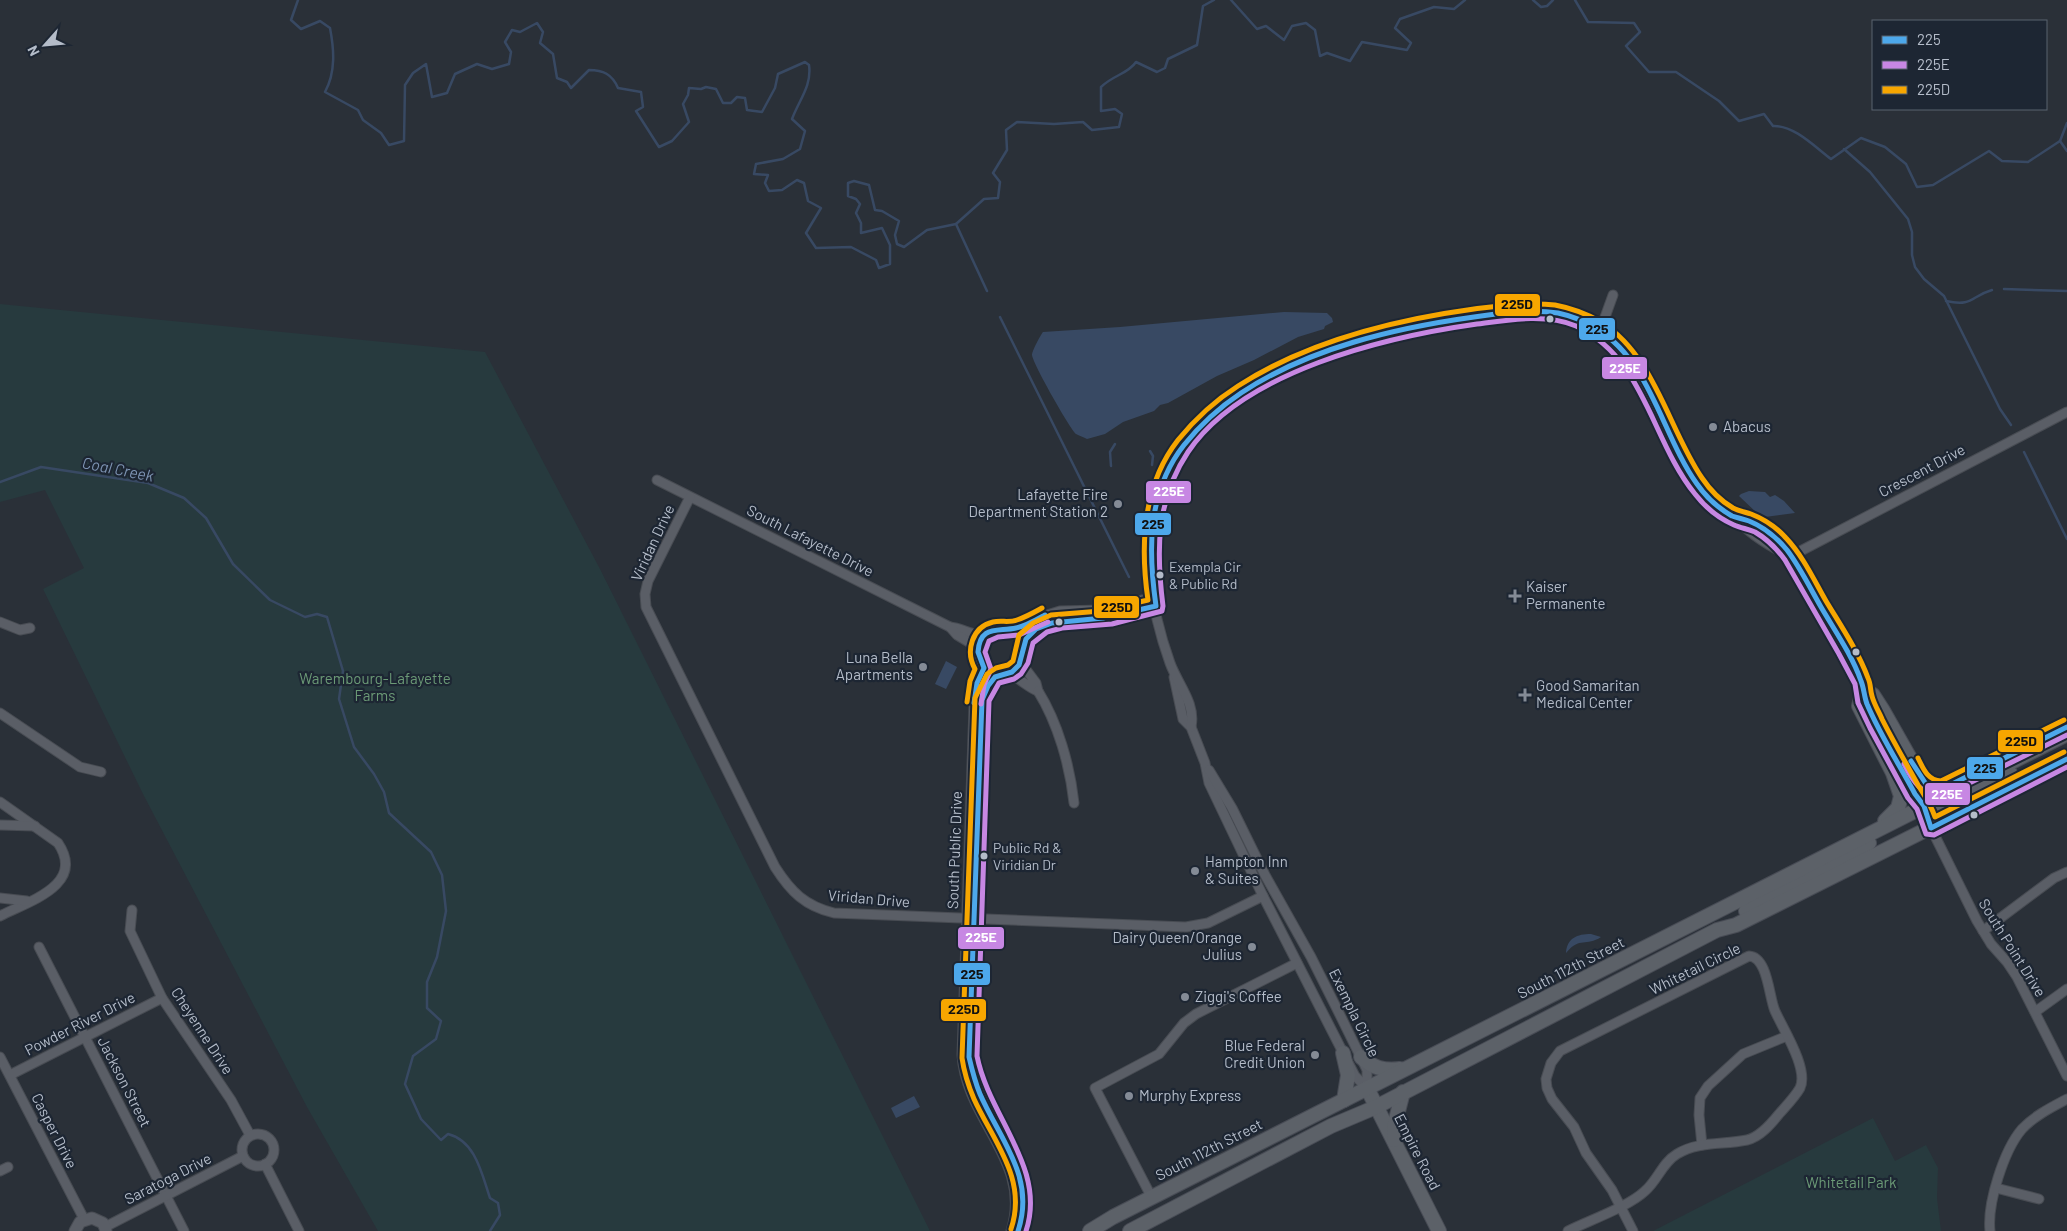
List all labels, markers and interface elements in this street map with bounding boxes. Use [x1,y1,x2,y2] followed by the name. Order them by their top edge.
[20,20,70,70] north arrow
[1872,20,2047,110] legend
[1917,30,1941,48] text: 225
[23,43,43,59] text: N
[1917,55,1950,73] text: 225E
[1917,80,1950,98] text: 225D
[1494,293,1541,317] line badge: 225D
[1501,295,1533,312] text: 225D
[1545,314,1555,324] unlabelled marker
[1578,317,1616,341] line badge: 225
[1585,320,1609,337] text: 225
[1601,356,1648,380] line badge: 225E
[1609,359,1641,376] text: 225E
[1723,417,1771,435] place label: Abacus
[1707,421,1719,433] marker: Abacus
[1875,440,1968,500] street label: Crescent Drive
[81,452,156,485] water label: Coal Creek
[1145,480,1192,504] line badge: 225E
[1153,482,1185,499] text: 225E
[968,485,1108,520] place label: Lafayette Fire Department Station 2
[1112,498,1124,510] marker: Lafayette Fire Department Station 2
[744,500,877,580] street label: South Lafayette Drive
[627,501,678,584] street label: Viridan Drive
[1134,512,1172,536] line badge: 225
[1141,515,1165,532] text: 225
[1169,558,1241,592] place label: Exempla Cir & Public Rd
[1155,570,1165,580] marker: Exempla Cir & Public Rd
[1526,577,1605,612] place label: Kaiser Permanente
[1508,589,1522,603] marker: Kaiser Permanente
[1093,595,1140,619] line badge: 225D
[1101,598,1133,615] text: 225D
[1054,617,1064,627] unlabelled marker
[1851,647,1861,657] unlabelled marker
[836,648,913,683] place label: Luna Bella Apartments
[917,661,929,673] marker: Luna Bella Apartments
[299,669,451,704] park label: Warembourg-Lafayette Farms
[1536,676,1640,711] place label: Good Samaritan Medical Center
[1518,688,1532,702] marker: Good Samaritan Medical Center
[1997,729,2044,753] line badge: 225D
[2005,732,2037,749] text: 225D
[1966,756,2004,780] line badge: 225
[1973,759,1997,776] text: 225
[1924,782,1971,806] line badge: 225E
[1931,785,1963,802] text: 225E
[943,791,965,909] street label: South Public Drive
[1969,810,1979,820] unlabelled marker
[993,839,1062,873] place label: Public Rd & Viridian Dr
[979,851,989,861] marker: Public Rd & Viridian Dr
[1205,852,1288,887] place label: Hampton Inn & Suites
[1189,865,1201,877] marker: Hampton Inn & Suites
[827,885,911,911] street label: Viridan Drive
[1976,895,2050,1000] street label: South Point Drive
[957,926,1005,950] line badge: 225E
[965,928,997,945] text: 225E
[1112,928,1242,963] place label: Dairy Queen/Orange Julius
[1514,932,1627,1002] street label: South 112th Street
[1646,938,1743,998] street label: Whitetail Circle
[1246,941,1258,953] marker: Dairy Queen/Orange Julius
[953,962,991,986] line badge: 225
[960,965,984,982] text: 225
[1326,965,1384,1060] street label: Exempla Circle
[168,984,238,1077] street label: Cheyenne Drive
[1195,987,1282,1005] place label: Ziggi's Coffee
[21,988,138,1059] street label: Powder River Drive
[1179,991,1191,1003] marker: Ziggi's Coffee
[940,998,987,1022] line badge: 225D
[948,1000,980,1017] text: 225D
[94,1033,155,1130] street label: Jackson Street
[1224,1036,1305,1071] place label: Blue Federal Credit Union
[1309,1049,1321,1061] marker: Blue Federal Credit Union
[1139,1086,1241,1104] place label: Murphy Express
[28,1090,82,1171] street label: Casper Drive
[1123,1090,1135,1102] marker: Murphy Express
[1391,1110,1445,1193] street label: Empire Road
[1152,1114,1265,1184] street label: South 112th Street
[121,1149,214,1208] street label: Saratoga Drive
[1805,1173,1897,1191] park label: Whitetail Park

